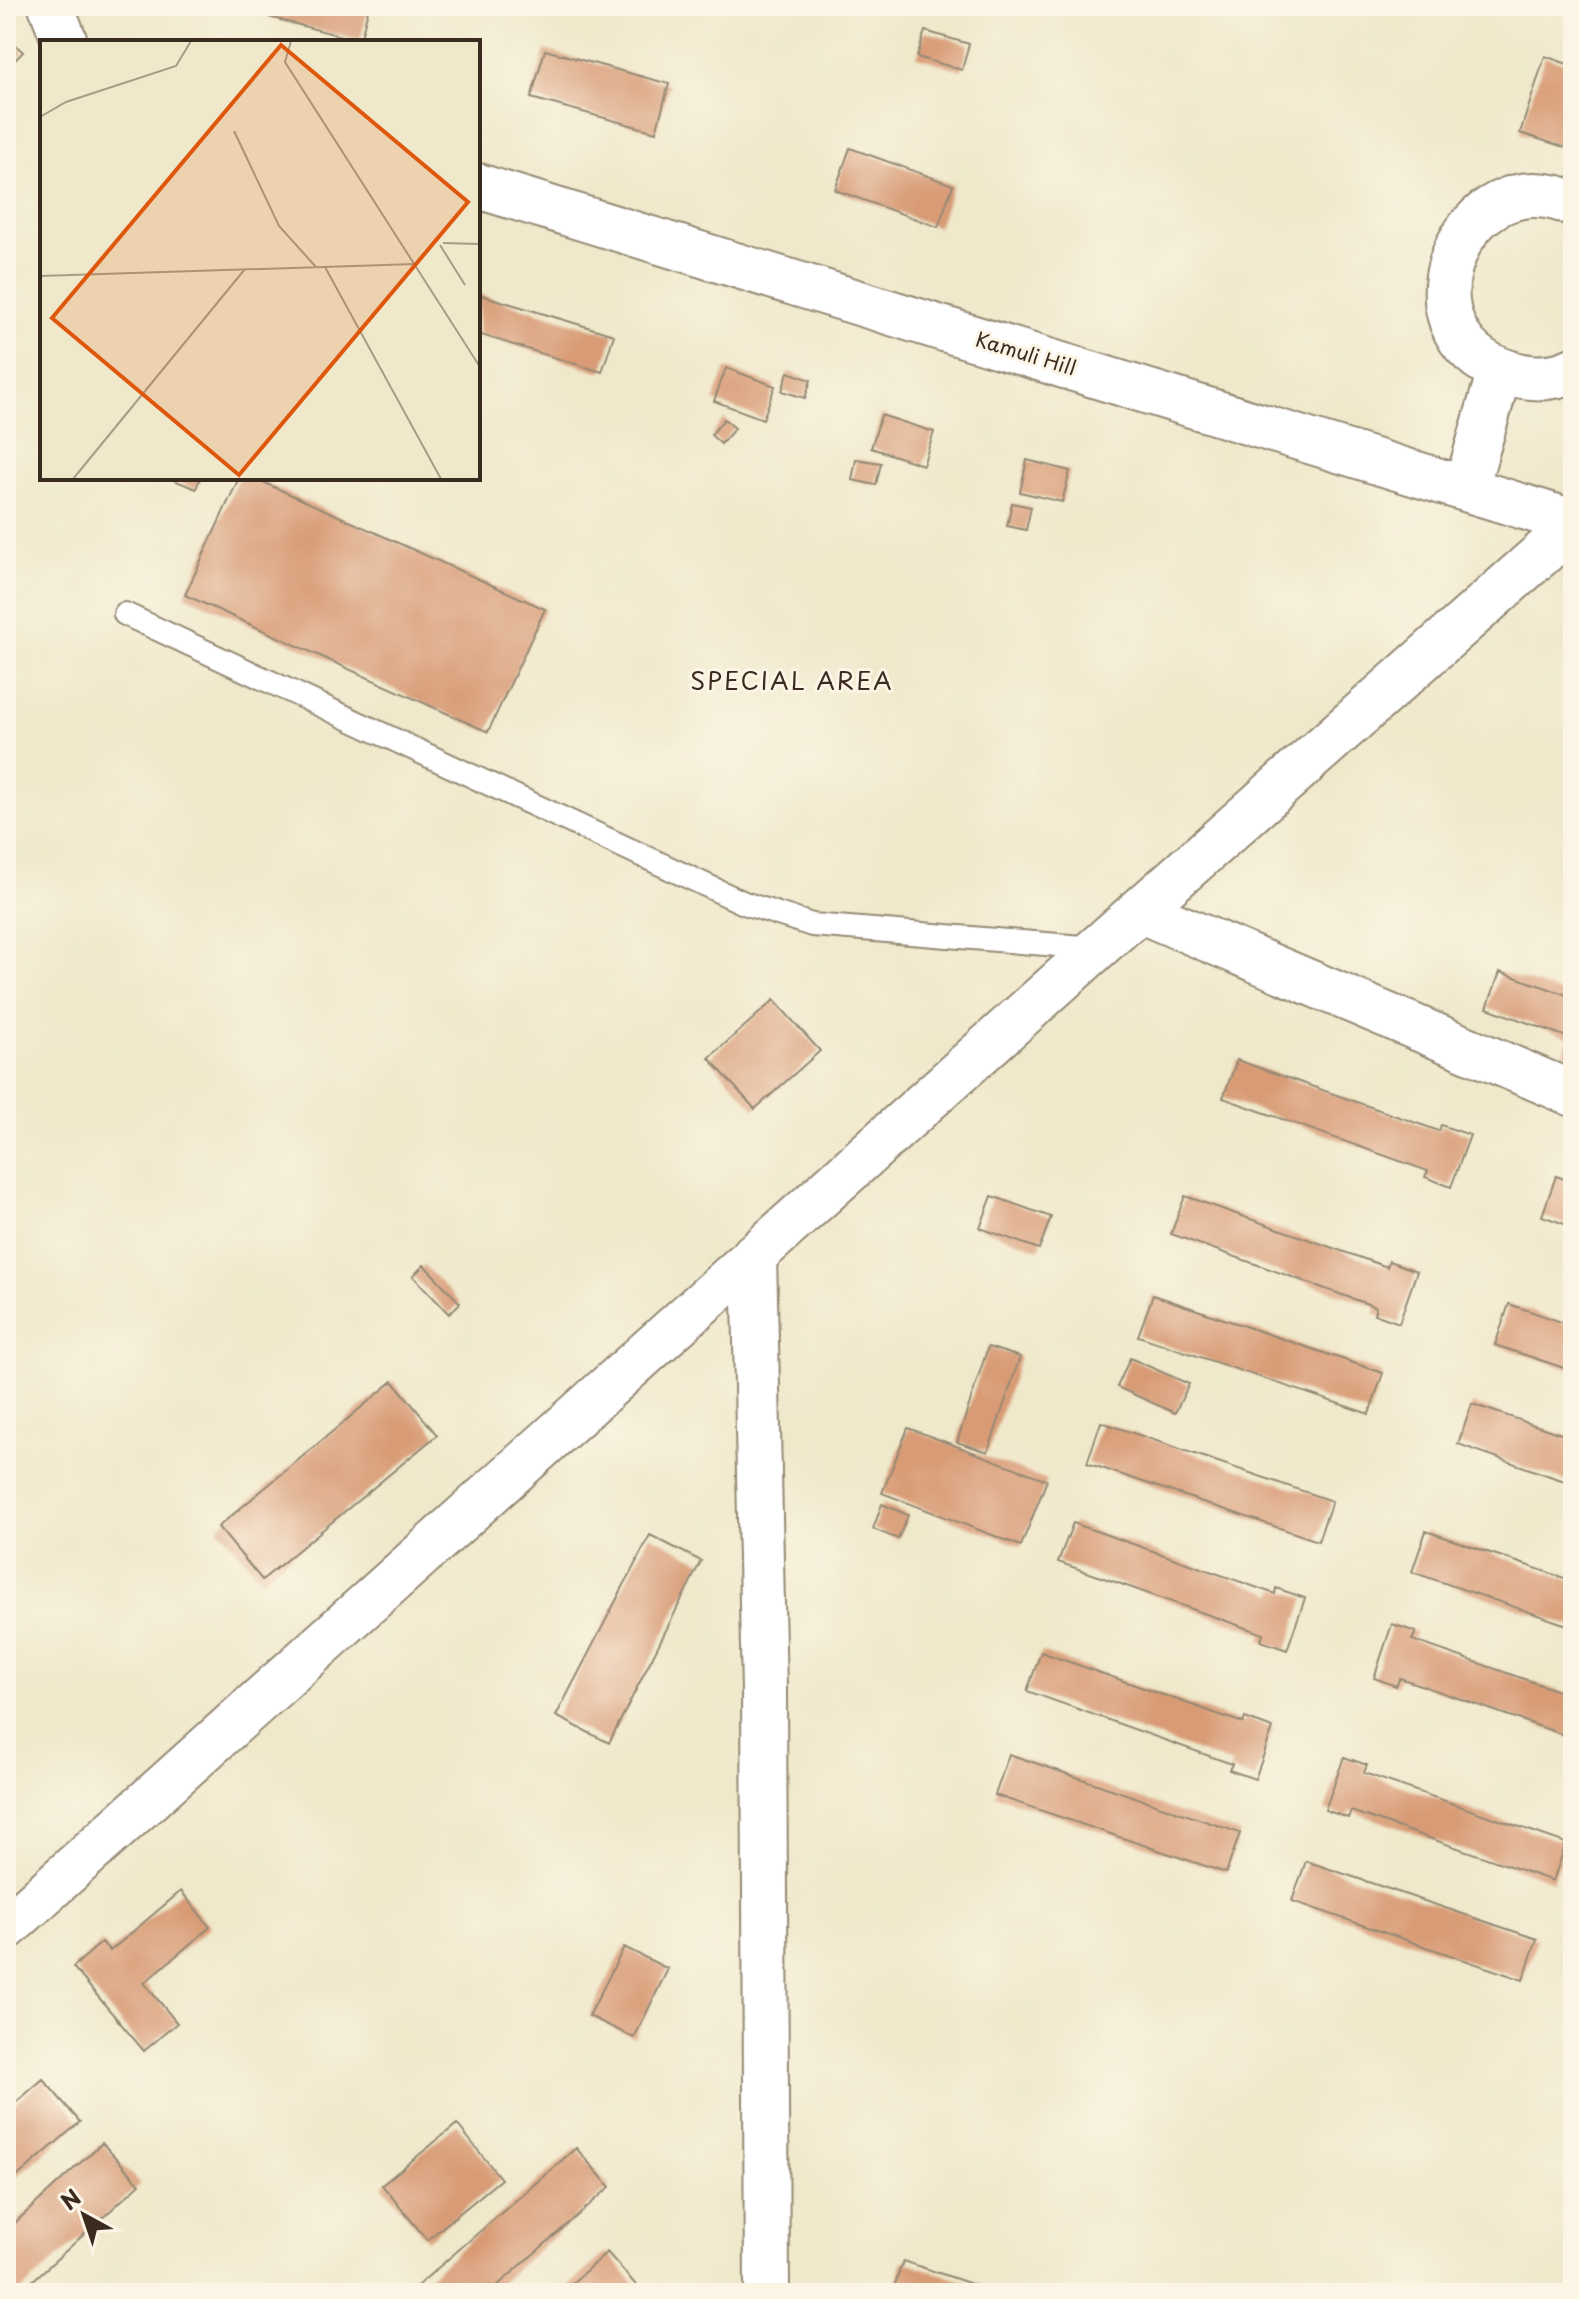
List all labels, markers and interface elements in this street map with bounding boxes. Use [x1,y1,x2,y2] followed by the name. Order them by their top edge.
[40,40,480,480] inset map
[972,324,1080,382] street label: Kamuli Hill
[690,662,894,698] district label: SPECIAL AREA
[44,2175,124,2255] north arrow
[53,2180,87,2217] text: N

